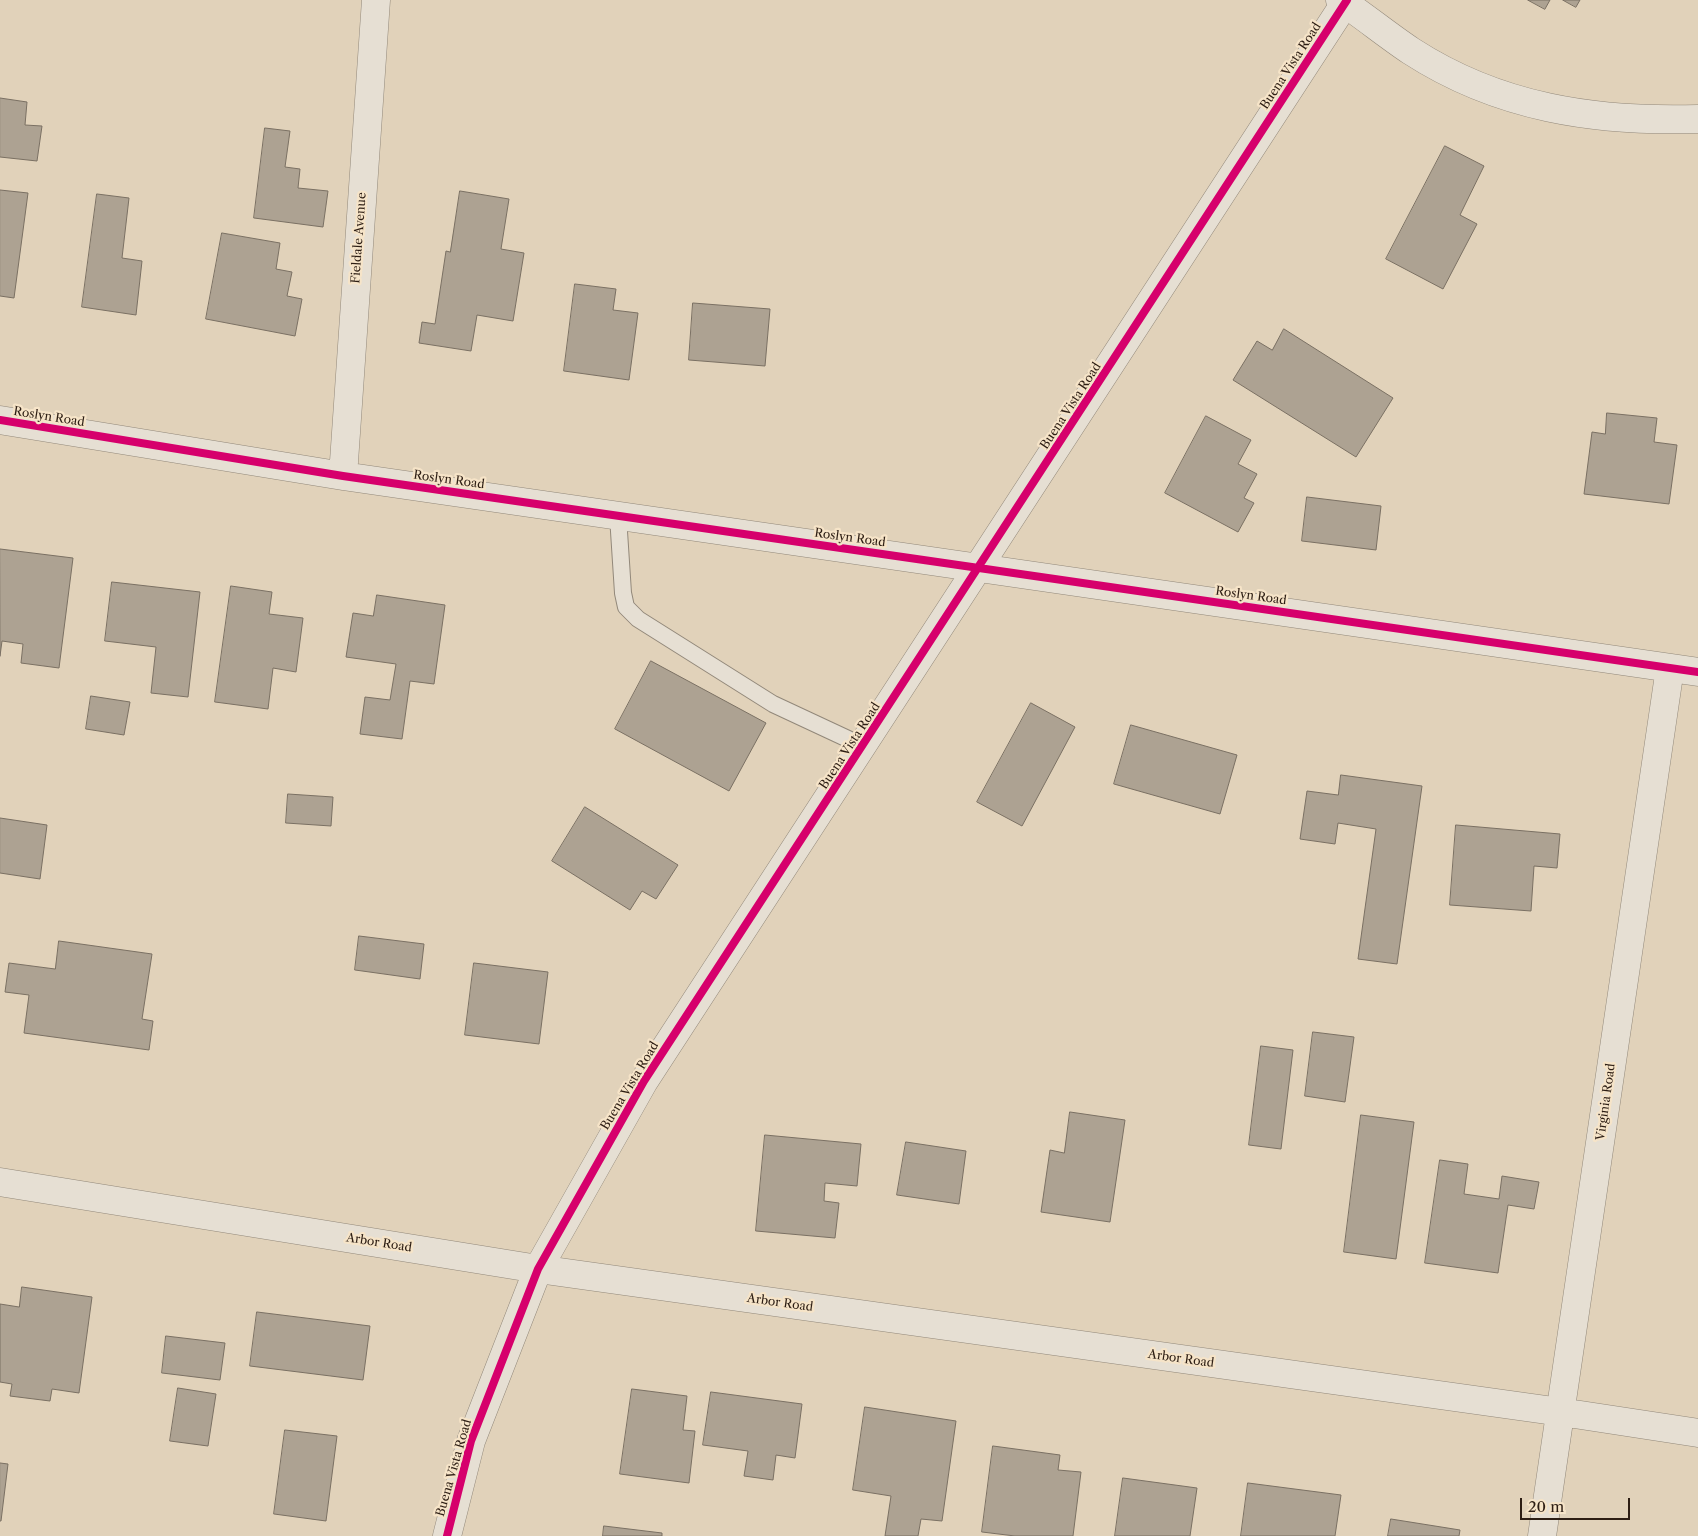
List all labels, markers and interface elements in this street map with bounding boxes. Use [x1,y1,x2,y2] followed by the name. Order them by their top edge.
[1258,20,1324,112] street label: Buena Vista Road
[349,192,369,284] street label: Fieldale Avenue
[1038,360,1104,452] street label: Buena Vista Road
[12,404,86,430] street label: Roslyn Road
[412,468,486,492] street label: Roslyn Road
[813,526,887,550] street label: Roslyn Road
[1214,584,1288,608] street label: Roslyn Road
[817,700,883,792] street label: Buena Vista Road
[598,1039,662,1133] street label: Buena Vista Road
[1593,1063,1619,1141] street label: Virginia Road
[345,1231,413,1255] street label: Arbor Road
[746,1291,814,1315] street label: Arbor Road
[1147,1347,1215,1371] street label: Arbor Road
[433,1418,475,1518] street label: Buena Vista Road
[1523,1488,1633,1520] scale bar
[1528,1497,1564,1516] text: 20 m

